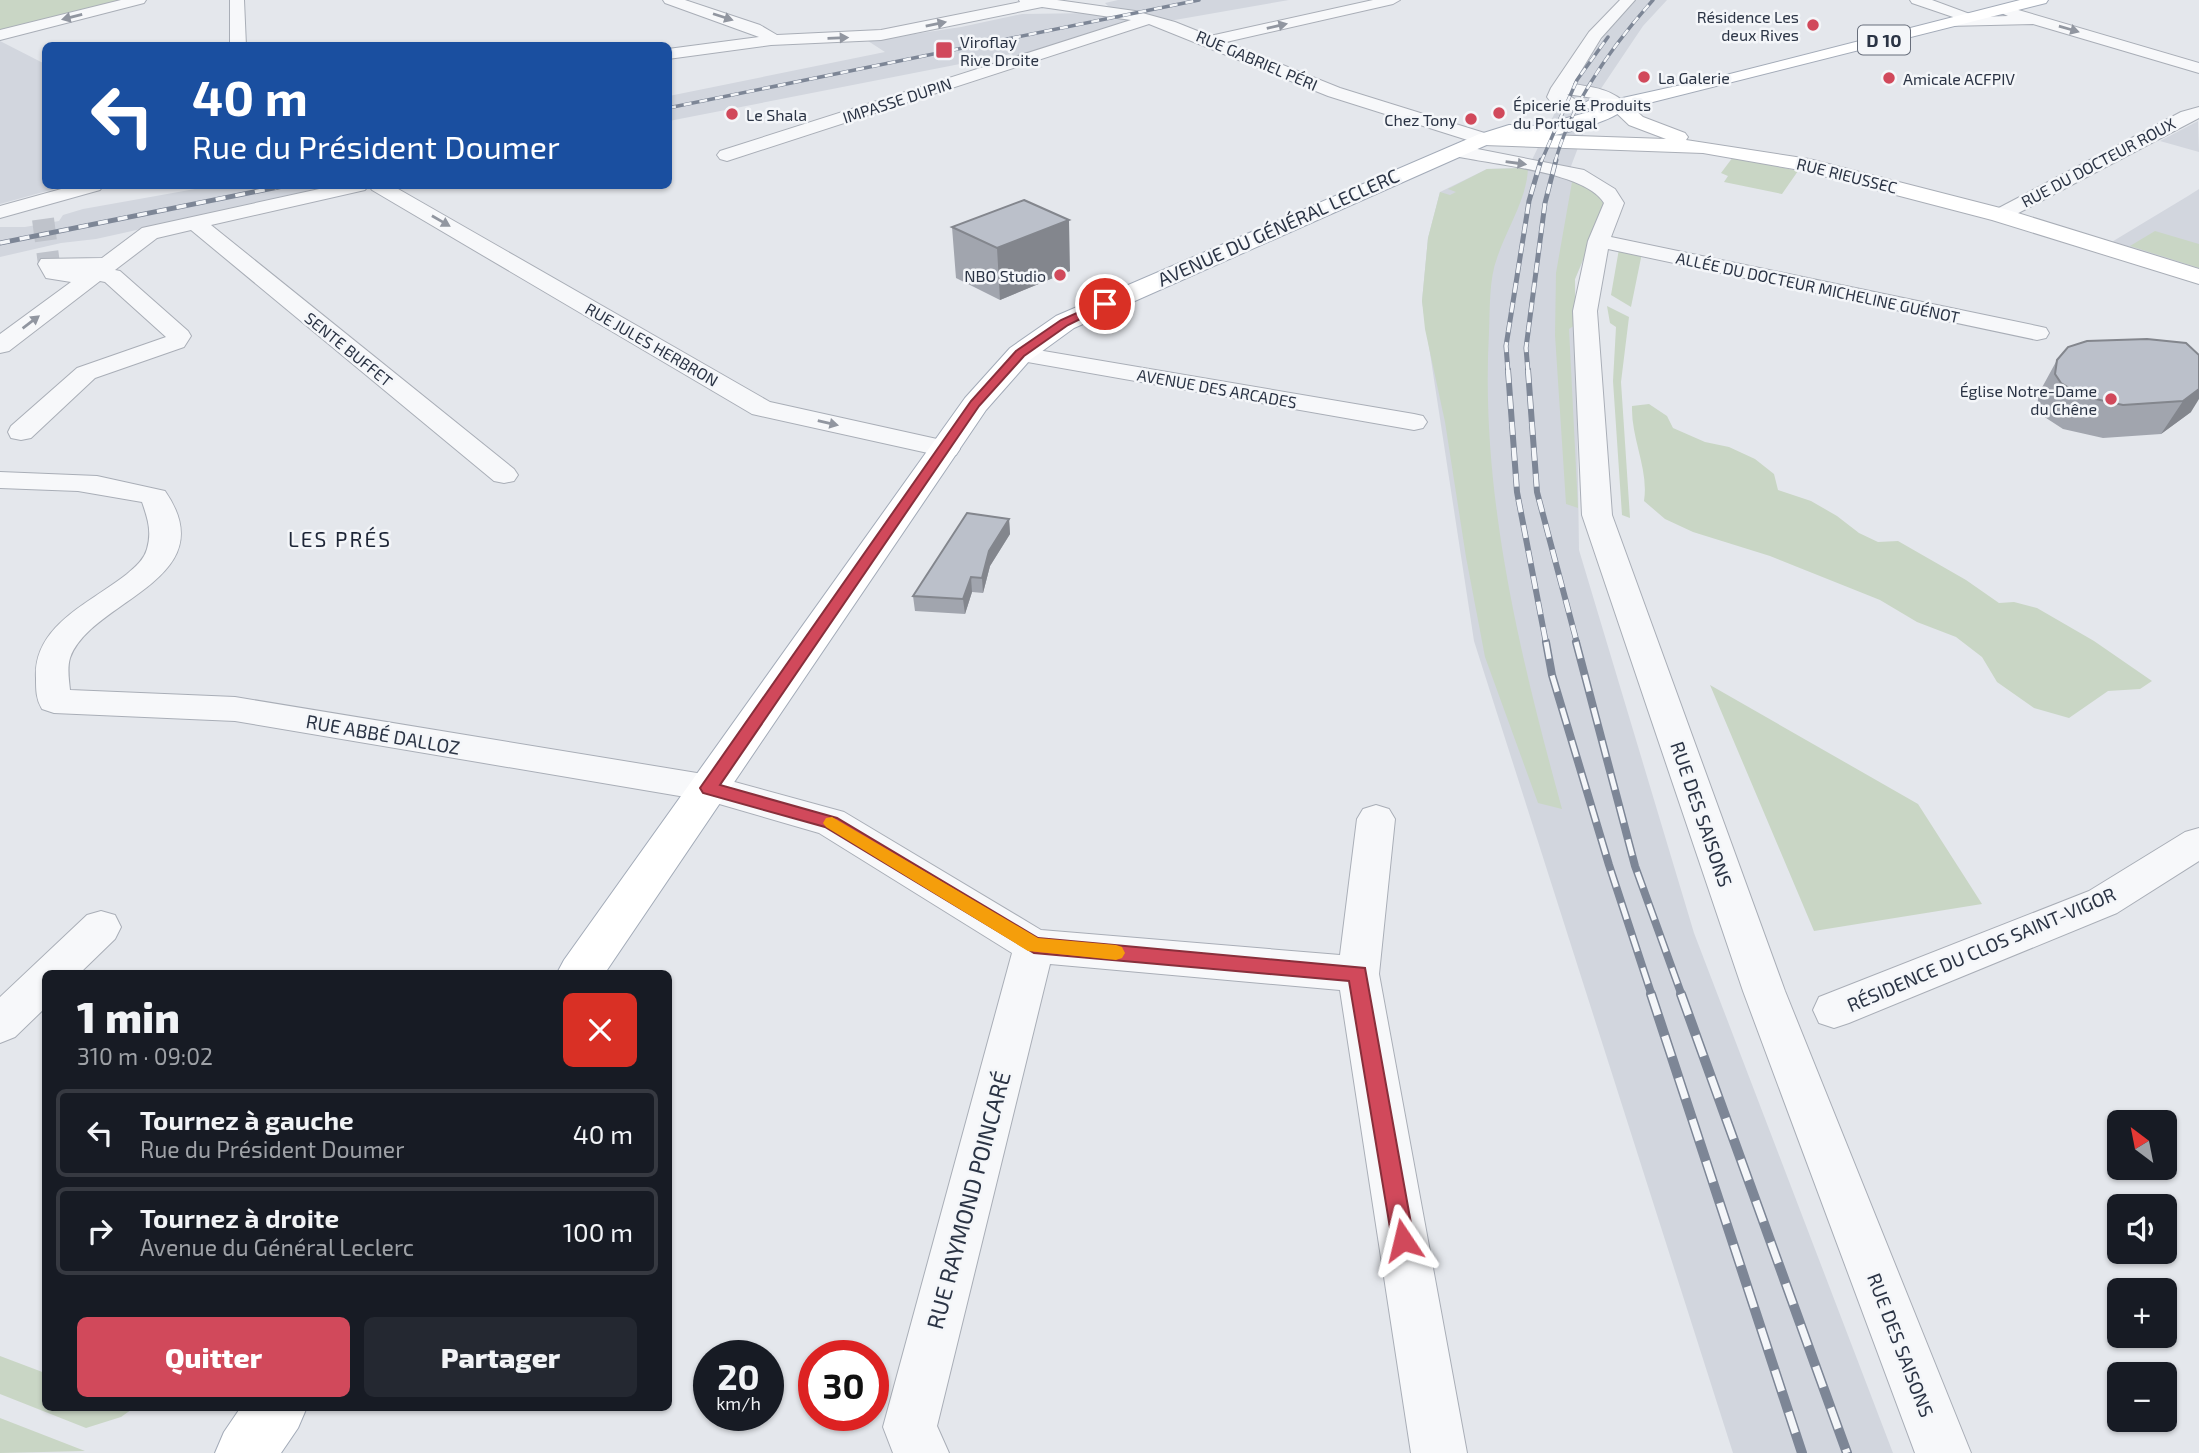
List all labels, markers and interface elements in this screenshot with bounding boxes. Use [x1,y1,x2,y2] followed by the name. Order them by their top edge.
[1697,7,1799,44] place label: Résidence Les deux Rives
[61,12,83,23] one-way arrow
[712,13,733,23] one-way arrow
[1805,17,1821,33] marker: Résidence Les deux Rives
[925,18,947,29] one-way arrow
[1266,20,1288,31] one-way arrow
[2058,24,2080,35] one-way arrow
[1193,26,1321,94] street label: RUE GABRIEL PÉRI
[1858,26,1910,55] road number: D 10
[827,32,849,43] one-way arrow
[960,32,1039,69] place label: Viroflay Rive Droite
[934,40,954,60] marker: Viroflay Rive Droite
[192,67,308,126] text: 40 m
[1658,68,1730,87] place label: La Galerie
[1636,69,1652,85] marker: La Galerie
[1903,69,2015,88] place label: Amicale ACFPIV
[77,70,168,161] icon: left
[1881,70,1897,86] marker: Amicale ACFPIV
[840,73,954,127] street label: IMPASSE DUPIN
[1513,95,1651,132] place label: Épicerie & Produits du Portugal
[746,105,807,124] place label: Le Shala
[1491,105,1507,121] marker: Épicerie & Produits du Portugal
[724,106,740,122] marker: Le Shala
[1384,110,1458,129] place label: Chez Tony
[1463,111,1479,127] marker: Chez Tony
[2018,113,2178,211] street label: RUE DU DOCTEUR ROUX
[192,127,560,165] text: Rue du Président Doumer
[1795,153,1899,197] street label: RUE RIEUSSEC
[1506,158,1528,169] one-way arrow
[1154,163,1402,291] street label: AVENUE DU GÉNÉRAL LECLERC
[431,215,450,227] one-way arrow
[1674,248,1962,326] street label: ALLÉE DU DOCTEUR MICHELINE GUÉNOT
[964,266,1046,285] place label: NBO Studio
[1052,267,1068,283] marker: NBO Studio
[1075,274,1135,334] pin
[1086,285,1124,323] icon: arrive
[582,298,722,390] street label: RUE JULES HERBRON
[301,308,397,390] street label: SENTE BUFFET
[22,316,40,330] one-way arrow
[1136,365,1298,411] street label: AVENUE DES ARCADES
[1960,381,2097,418] place label: Église Notre-Dame du Chêne
[2103,391,2119,407] marker: Église Notre-Dame du Chêne
[817,417,839,428] one-way arrow
[288,526,392,551] district label: LES PRÉS
[304,709,462,759] street label: RUE ABBÉ DALLOZ
[1666,738,1738,890] street label: RUE DES SAISONS
[1843,882,2119,1016] street label: RÉSIDENCE DU CLOS SAINT-VIGOR
[77,991,180,1041] text: 1 min
[563,993,637,1067] button: close
[77,1042,213,1070] text: 310 m · 09:02
[920,1068,1016,1332] street label: RUE RAYMOND POINCARÉ
[140,1104,354,1135] text: Tournez à gauche
[2107,1110,2177,1180] north arrow
[2107,1110,2177,1432] map controls
[81,1114,119,1152] icon: left
[573,1118,633,1149] text: 40 m
[140,1135,404,1163] text: Rue du Président Doumer
[2107,1194,2177,1264] button: sound
[140,1202,339,1233] text: Tournez à droite
[1366,1203,1440,1277] position arrow
[81,1212,119,1250] icon: right
[563,1216,633,1247] text: 100 m
[140,1233,414,1261] text: Avenue du Général Leclerc
[1863,1270,1939,1420] street label: RUE DES SAISONS
[2107,1278,2177,1348] button: +
[77,1317,350,1397] button: Quitter
[364,1317,637,1397] button: Partager
[798,1340,889,1431] speed limit sign: 30
[717,1355,760,1397] text: 20
[2107,1362,2177,1432] button: −
[716,1392,761,1414] text: km/h

